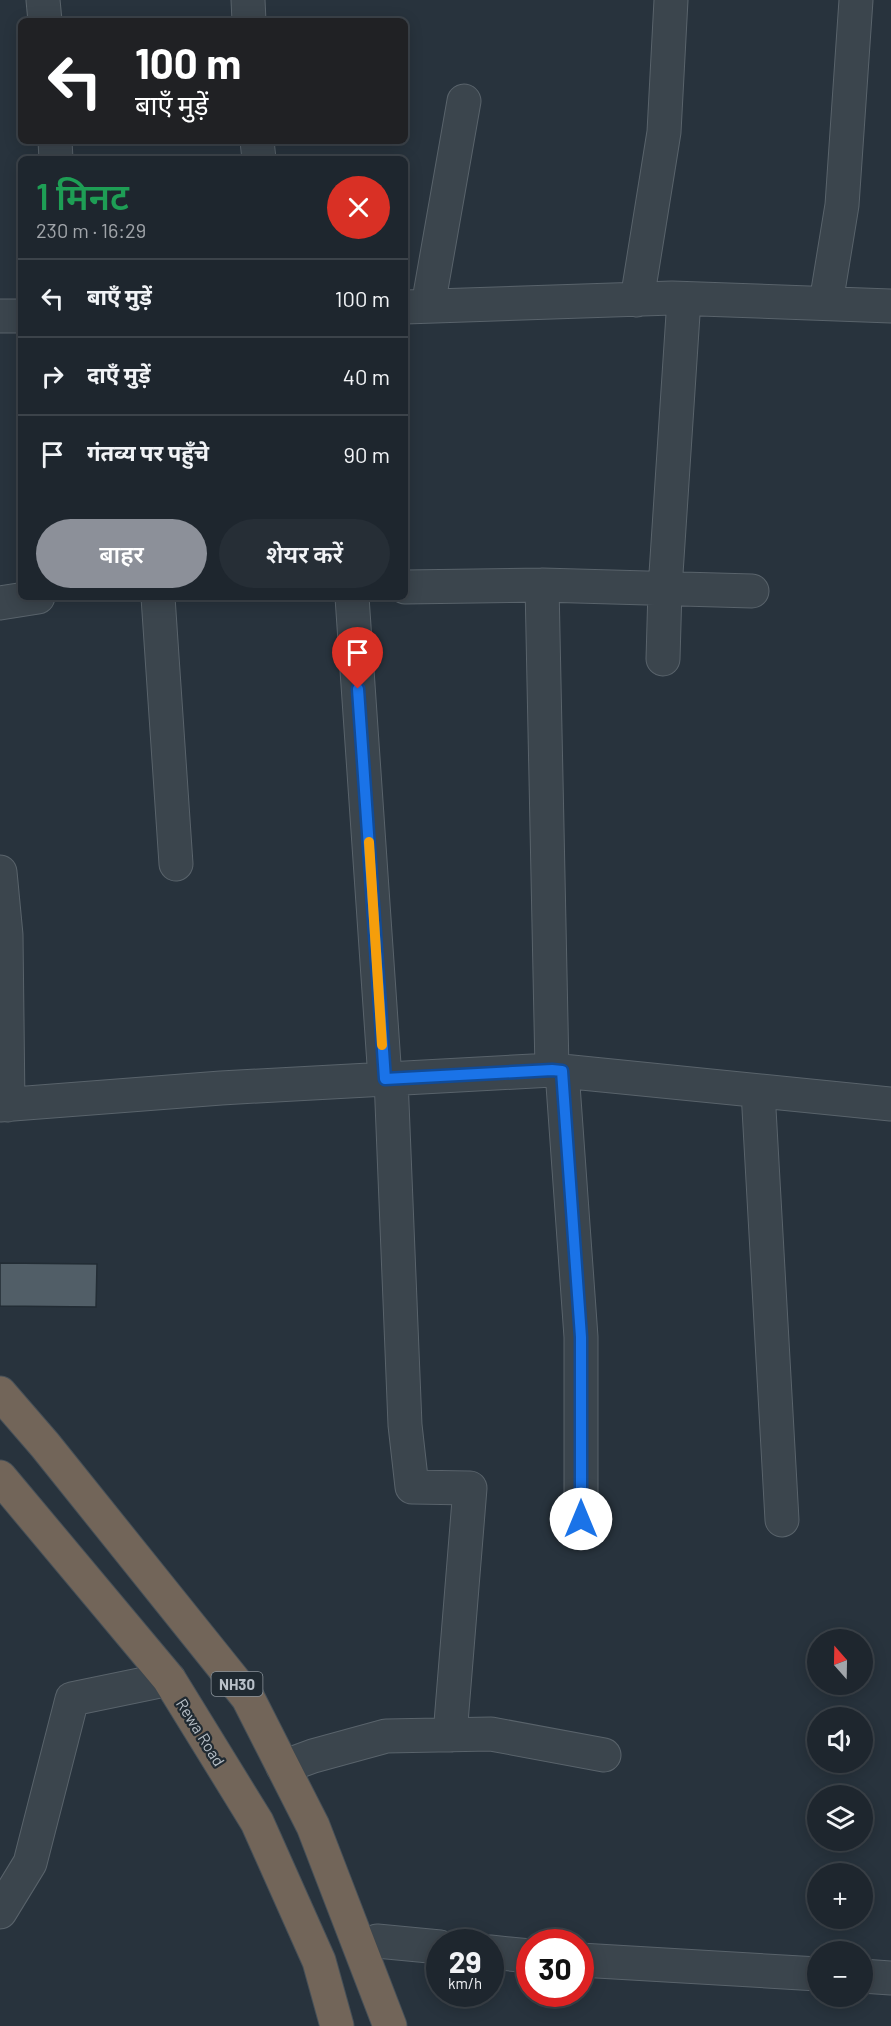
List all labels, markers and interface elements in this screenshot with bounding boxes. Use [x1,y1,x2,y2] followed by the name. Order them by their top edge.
[135,37,241,87] text: 100 m
[36,42,114,120] icon: left
[135,88,208,120] text: बाएँ मुड़ें
[36,174,129,217] text: 1 मिनट
[327,176,390,239] button: close
[36,218,146,242] text: 230 m · 16:29
[36,282,69,315] icon: left
[87,283,152,309] text: बाएँ मुड़ें
[335,285,390,311] text: 100 m
[36,360,69,393] icon: right
[87,361,150,387] text: दाएँ मुड़ें
[343,363,390,389] text: 40 m
[36,438,69,471] icon: arrive
[87,439,209,465] text: गंतव्य पर पहुँचे
[344,441,390,467] text: 90 m
[36,519,207,588] button: बाहर
[219,519,390,588] button: शेयर करें
[332,627,383,689] pin
[341,636,374,669] icon: arrive
[549,1487,613,1551] position arrow
[807,1629,873,1695] north arrow
[807,1629,873,2007] map controls
[212,1672,262,1696] road number: NH30
[173,1695,229,1769] street label: Rewa Road
[807,1707,873,1773] button: sound
[807,1785,873,1851] button: layers
[807,1863,873,1929] button: +
[516,1929,594,2007] speed limit sign: 30
[807,1941,873,2007] button: −
[449,1943,481,1979] text: 29
[448,1974,482,1992] text: km/h

